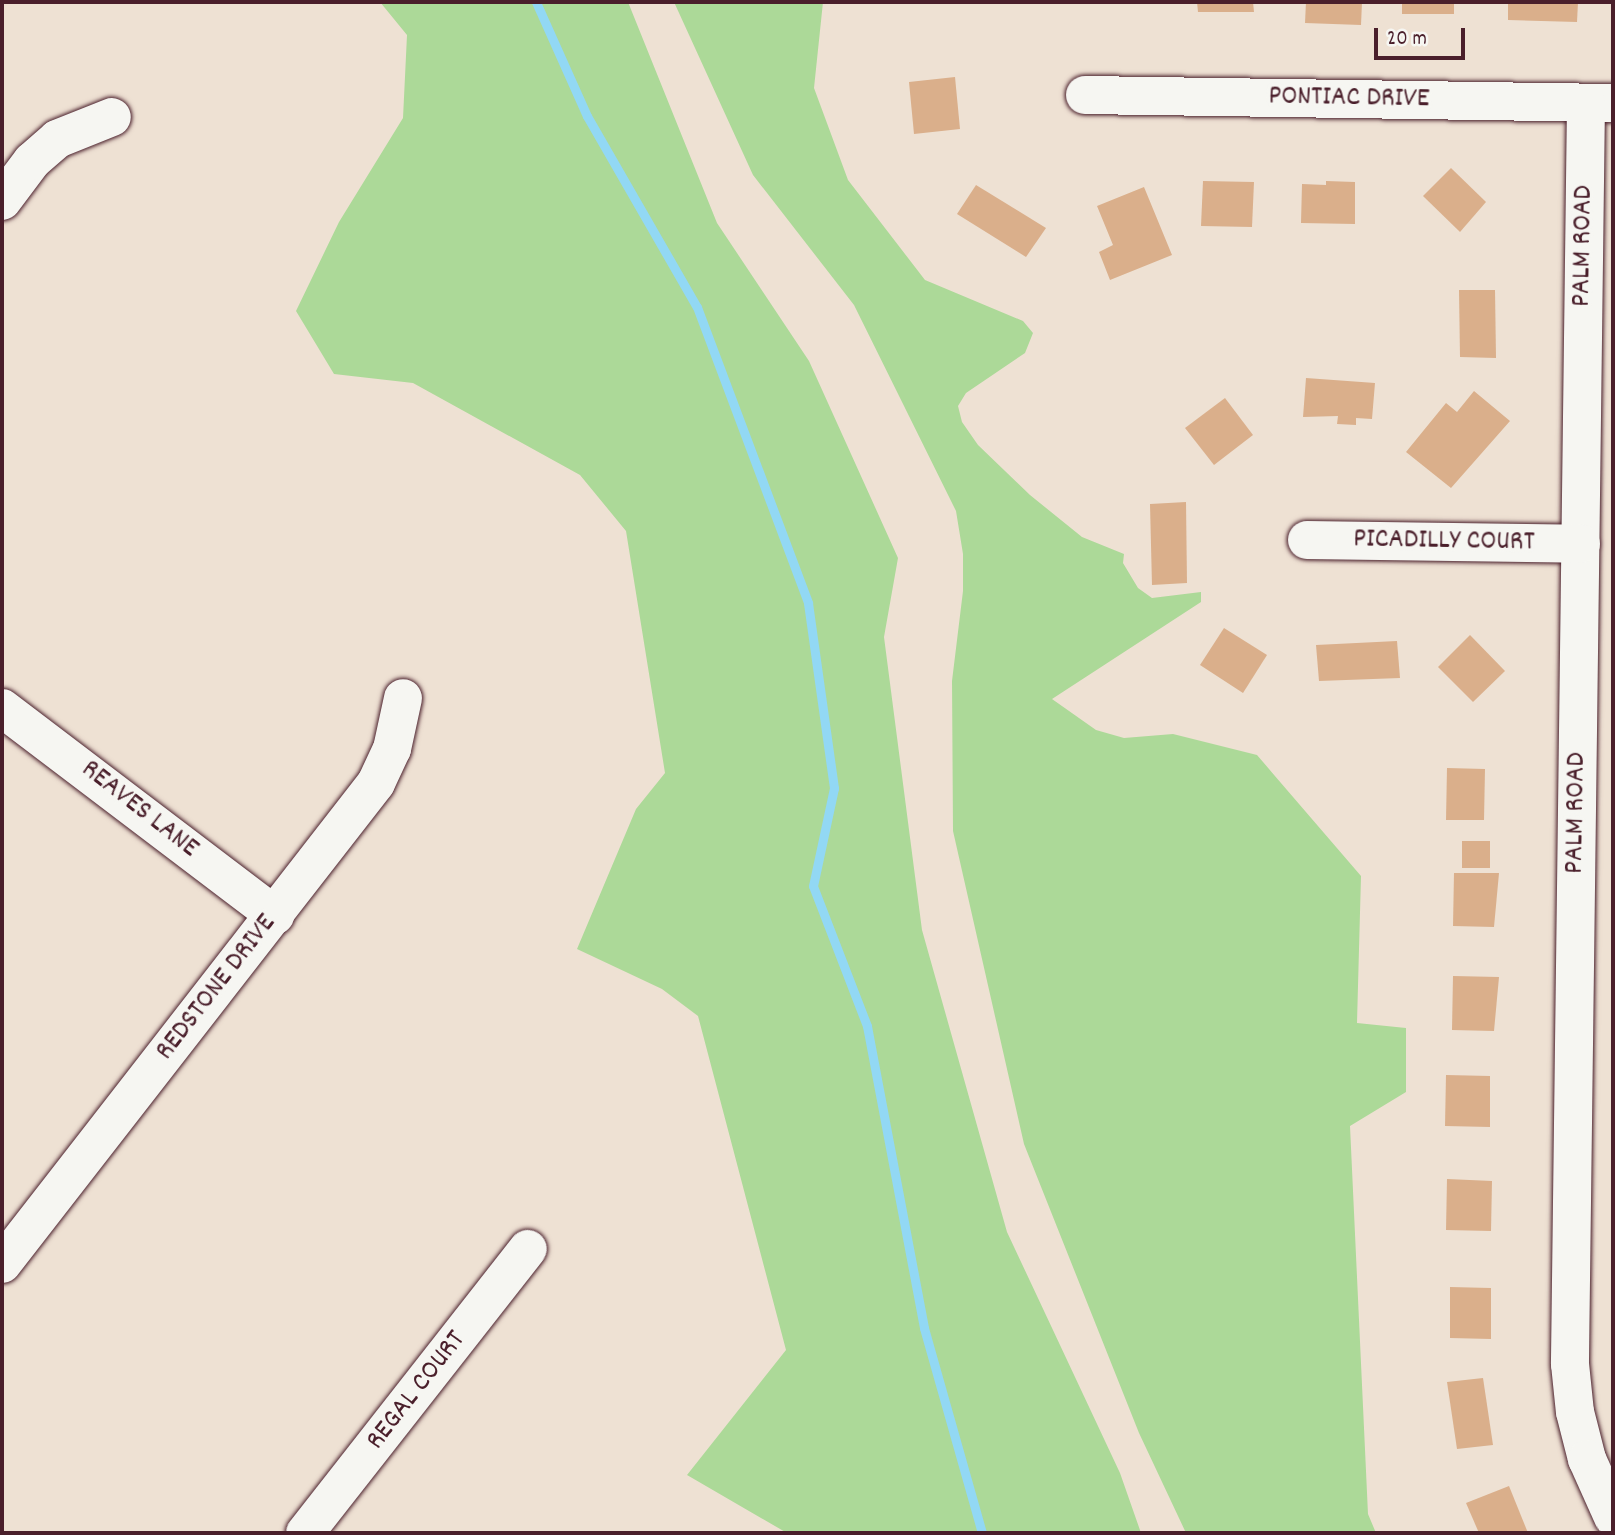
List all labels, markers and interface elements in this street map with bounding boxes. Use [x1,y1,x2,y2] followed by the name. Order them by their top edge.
[1377,14,1468,58] scale bar
[1387,25,1427,55] text: 20 m
[1268,81,1430,117] street label: PONTIAC DRIVE
[1566,185,1602,307] street label: PALM ROAD
[1353,524,1535,560] street label: PICADILLY COURT
[1559,752,1595,874] street label: PALM ROAD
[74,754,204,866] street label: REAVES LANE
[149,908,285,1068] street label: REDSTONE DRIVE
[360,1325,474,1457] street label: REGAL COURT

